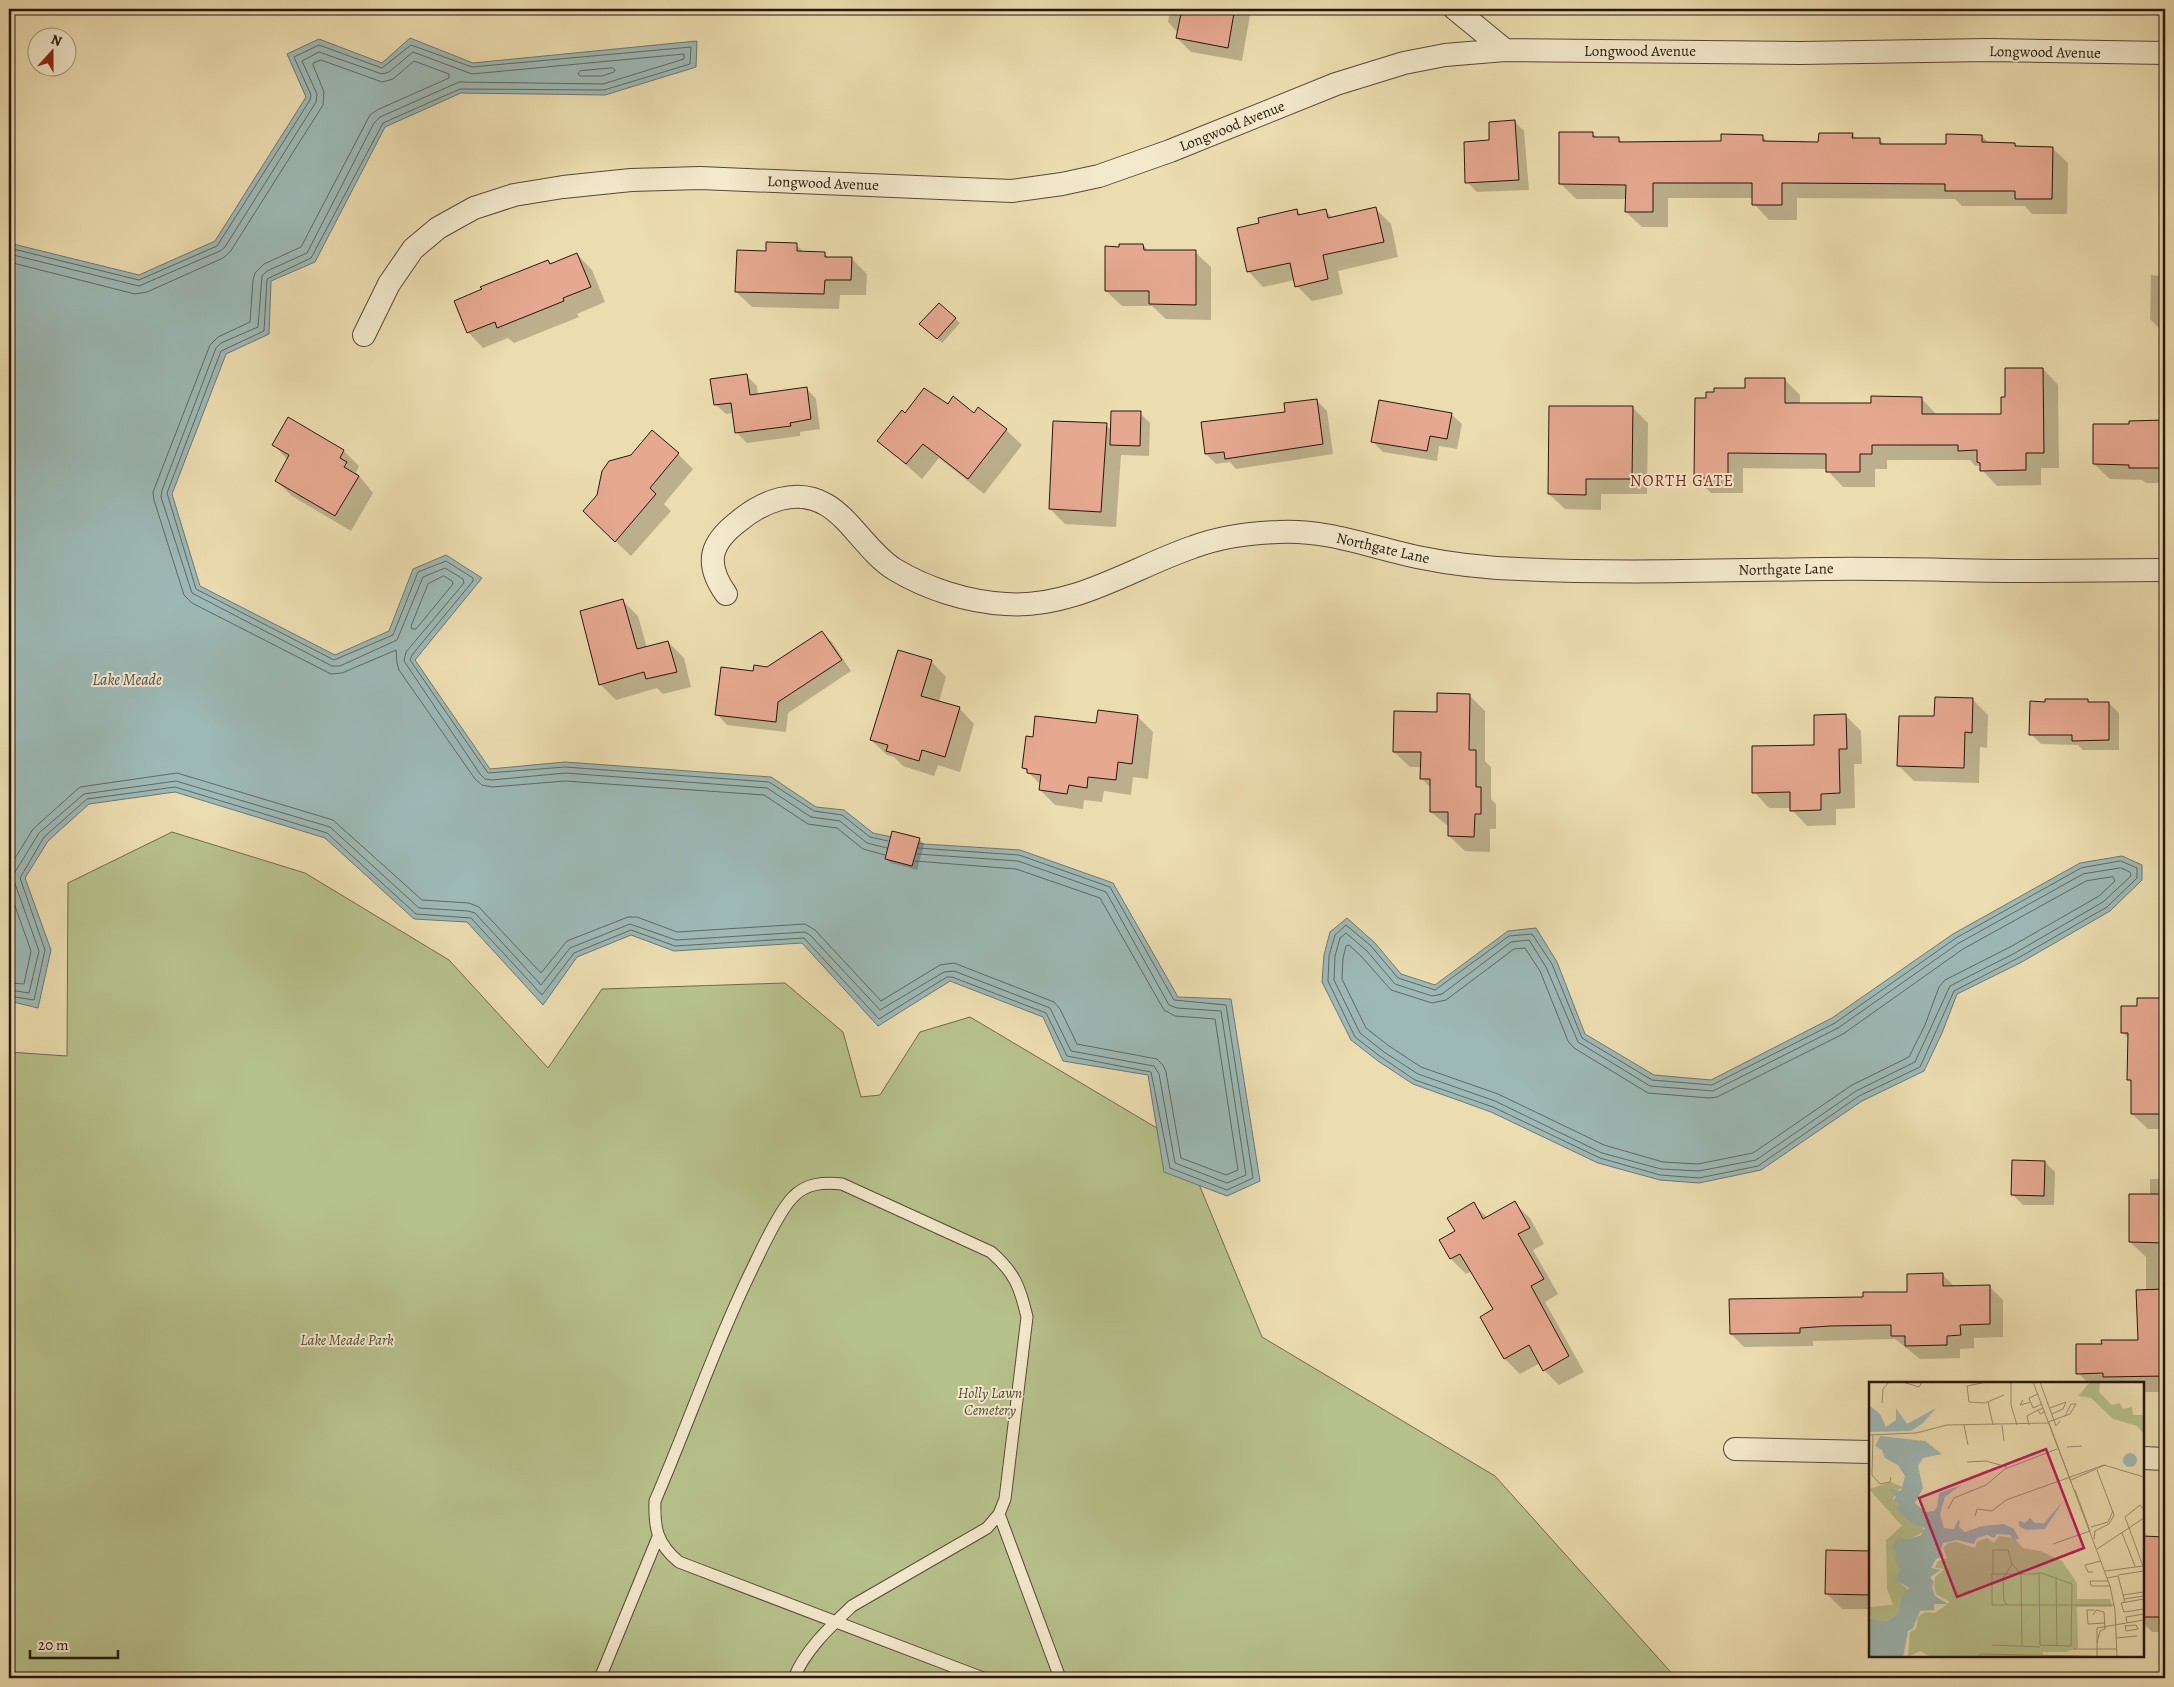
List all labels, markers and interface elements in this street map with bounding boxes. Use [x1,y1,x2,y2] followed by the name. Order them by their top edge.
[28,28,78,78] north arrow
[48,30,65,51] text: N
[1584,41,1696,61] street label: Longwood Avenue
[1989,41,2101,63] street label: Longwood Avenue
[1176,96,1288,156] street label: Longwood Avenue
[767,171,879,195] street label: Longwood Avenue
[1630,470,1734,492] district label: NORTH GATE
[1334,528,1432,569] street label: Northgate Lane
[1738,558,1834,580] street label: Northgate Lane
[92,669,162,691] water label: Lake Meade
[300,1330,394,1350] park label: Lake Meade Park
[1869,1382,2144,1657] inset map
[958,1383,1022,1420] park label: Holly Lawn Cemetery
[30,1627,118,1659] scale bar
[38,1635,69,1655] text: 20 m

